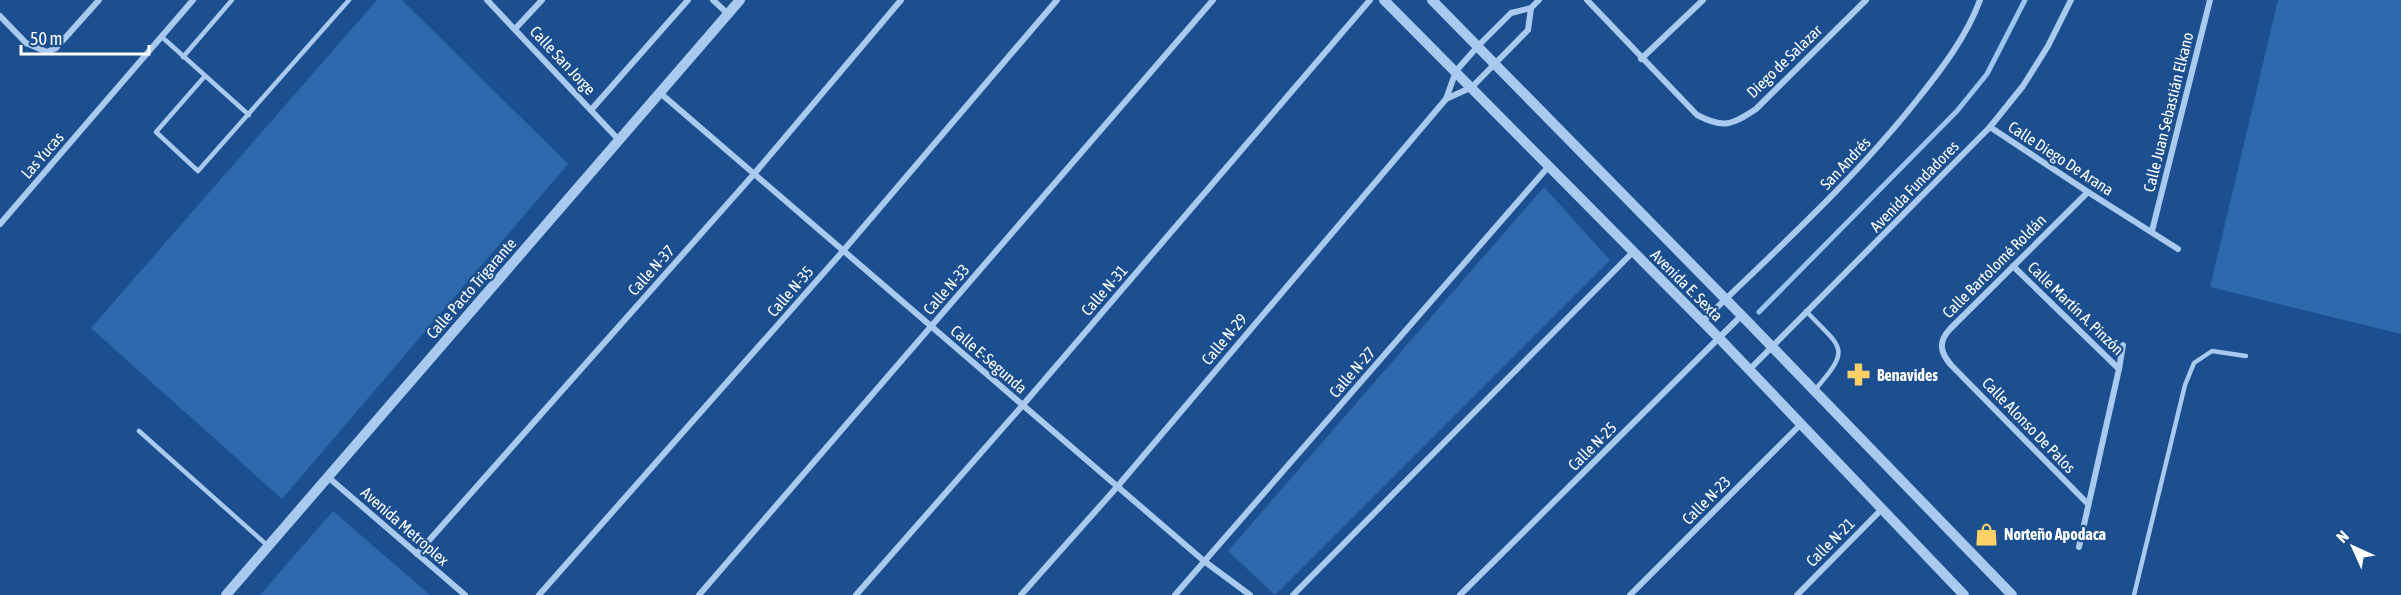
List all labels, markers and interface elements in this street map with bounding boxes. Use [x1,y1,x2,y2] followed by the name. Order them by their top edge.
[21,18,148,56] scale bar
[1743,21,1826,102] street label: Diego de Salazar
[526,22,599,99] street label: Calle San Jorge
[30,28,62,49] text: 50 m
[2139,30,2197,194] street label: Calle Juan Sebastián Elkano
[2004,117,2117,200] street label: Calle Diego De Arana
[17,128,67,182] street label: Las Yucas
[1816,133,1874,193] street label: San Andrés
[1866,136,1962,235] street label: Avenida Fundadores
[1939,211,2049,321] street label: Calle Bartolomé Roldán
[422,234,520,343] street label: Calle Pacto Trigarante
[624,241,678,299] street label: Calle N-37
[1647,245,1727,325] street label: Avenida E. Sexta
[2024,258,2128,358] street label: Calle Martín A. Pinzón
[919,260,973,318] street label: Calle N-33
[1077,261,1131,319] street label: Calle N-31
[763,262,817,320] street label: Calle N-35
[1198,310,1250,368] street label: Calle N-29
[947,321,1031,398] street label: Calle E-Segunda
[1325,343,1379,401] street label: Calle N-27
[1846,362,1872,388] pharmacy icon: Benavides
[1877,366,1938,384] place label: Benavides
[1979,374,2079,477] street label: Calle Alonso De Palos
[1564,418,1620,474] street label: Calle N-25
[1678,472,1734,528] street label: Calle N-23
[357,483,453,570] street label: Avenida Metroplex
[1802,514,1858,570] street label: Calle N-21
[2323,517,2383,577] north arrow
[1973,521,1999,547] shop icon: Norteño Apodaca
[2004,525,2106,543] place label: Norteño Apodaca
[2333,527,2352,546] text: N

